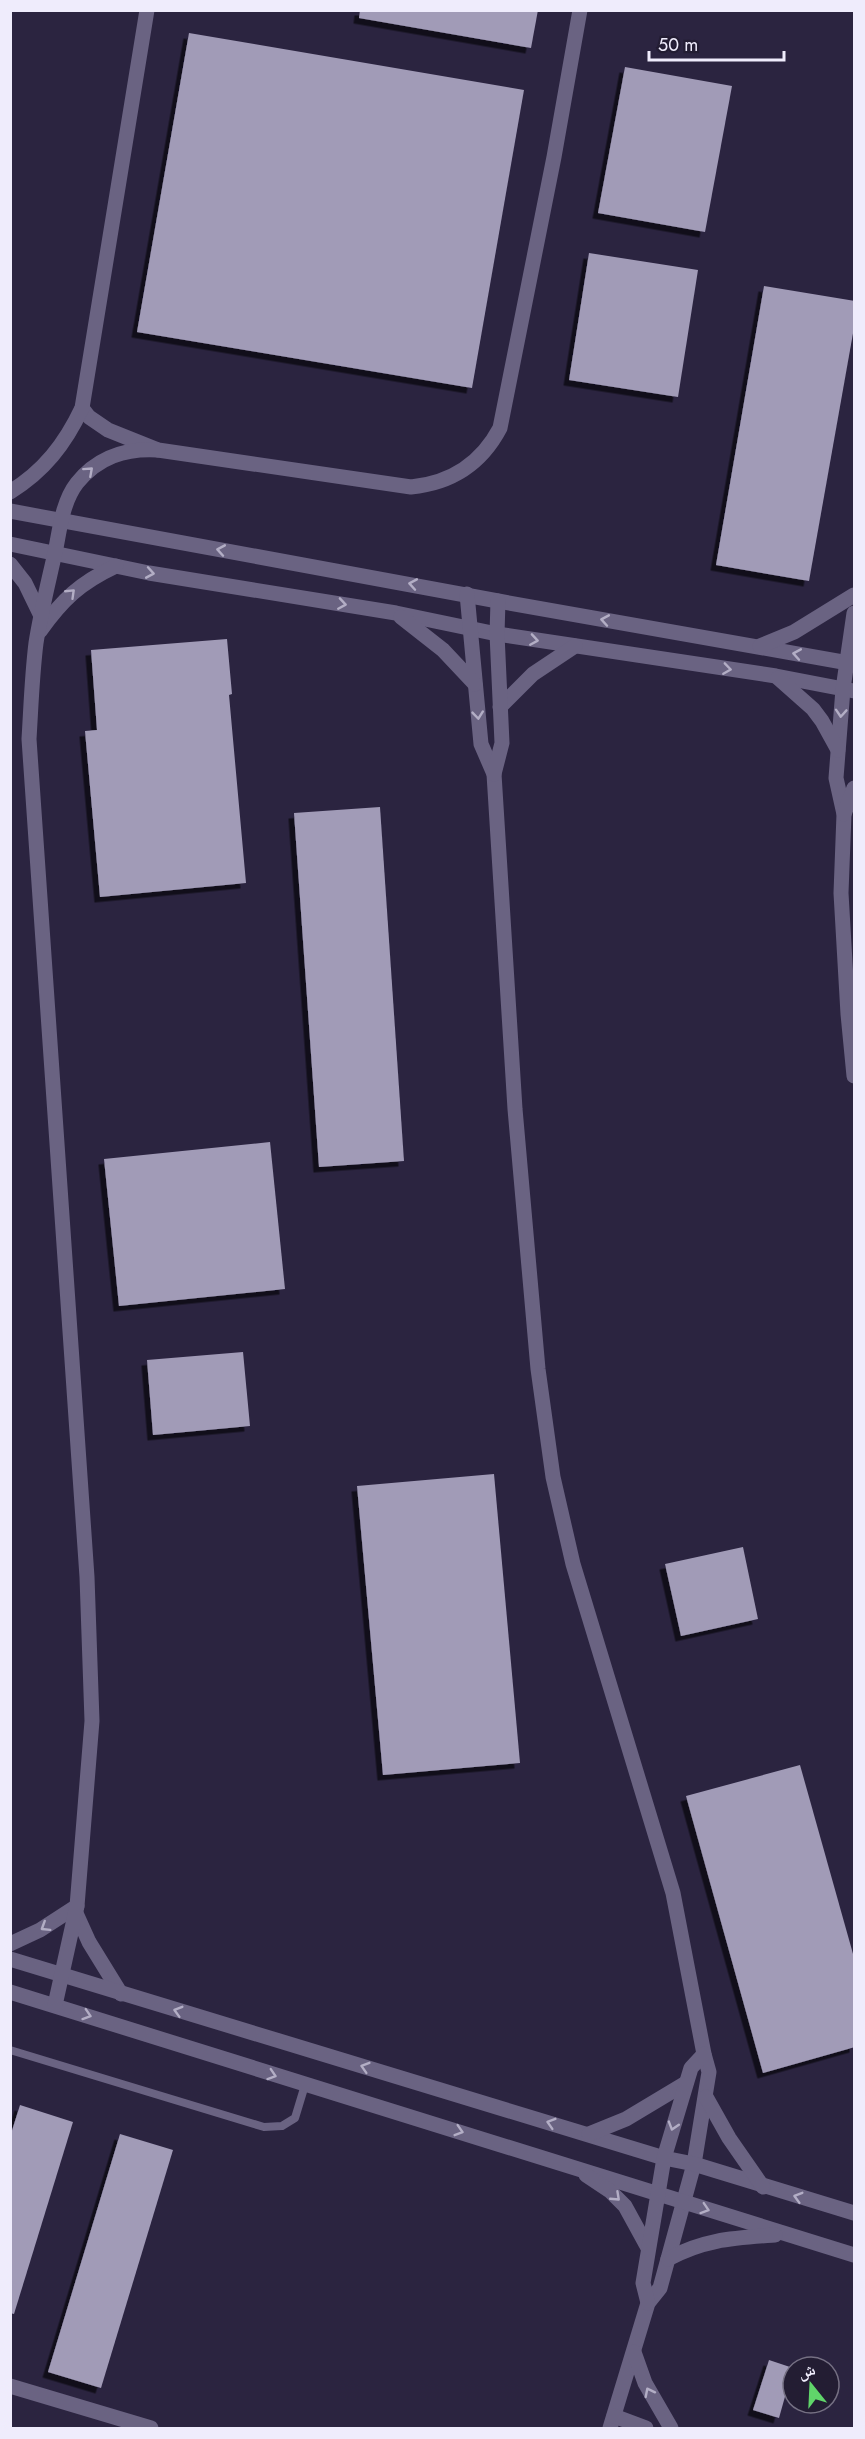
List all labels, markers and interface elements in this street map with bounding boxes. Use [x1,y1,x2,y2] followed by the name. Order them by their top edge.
[649,24,784,62] scale bar
[658,32,698,58] text: 50 m
[82,467,93,478] one-way arrow
[217,544,227,557] one-way arrow
[145,566,155,579] one-way arrow
[408,578,418,591] one-way arrow
[65,589,75,600] one-way arrow
[338,598,347,610] one-way arrow
[600,614,610,627] one-way arrow
[529,633,539,646] one-way arrow
[792,648,802,661] one-way arrow
[722,662,732,674] one-way arrow
[835,708,848,717] one-way arrow
[471,710,484,720] one-way arrow
[41,1919,51,1931] one-way arrow
[173,2006,184,2018] one-way arrow
[81,2008,92,2020] one-way arrow
[360,2061,370,2074] one-way arrow
[266,2067,277,2080] one-way arrow
[546,2118,557,2130] one-way arrow
[668,2120,680,2131] one-way arrow
[453,2124,464,2136] one-way arrow
[610,2190,620,2201] one-way arrow
[793,2192,804,2204] one-way arrow
[699,2202,710,2214] one-way arrow
[781,2355,841,2415] north arrow
[795,2358,818,2385] text: ش
[645,2387,657,2398] one-way arrow

